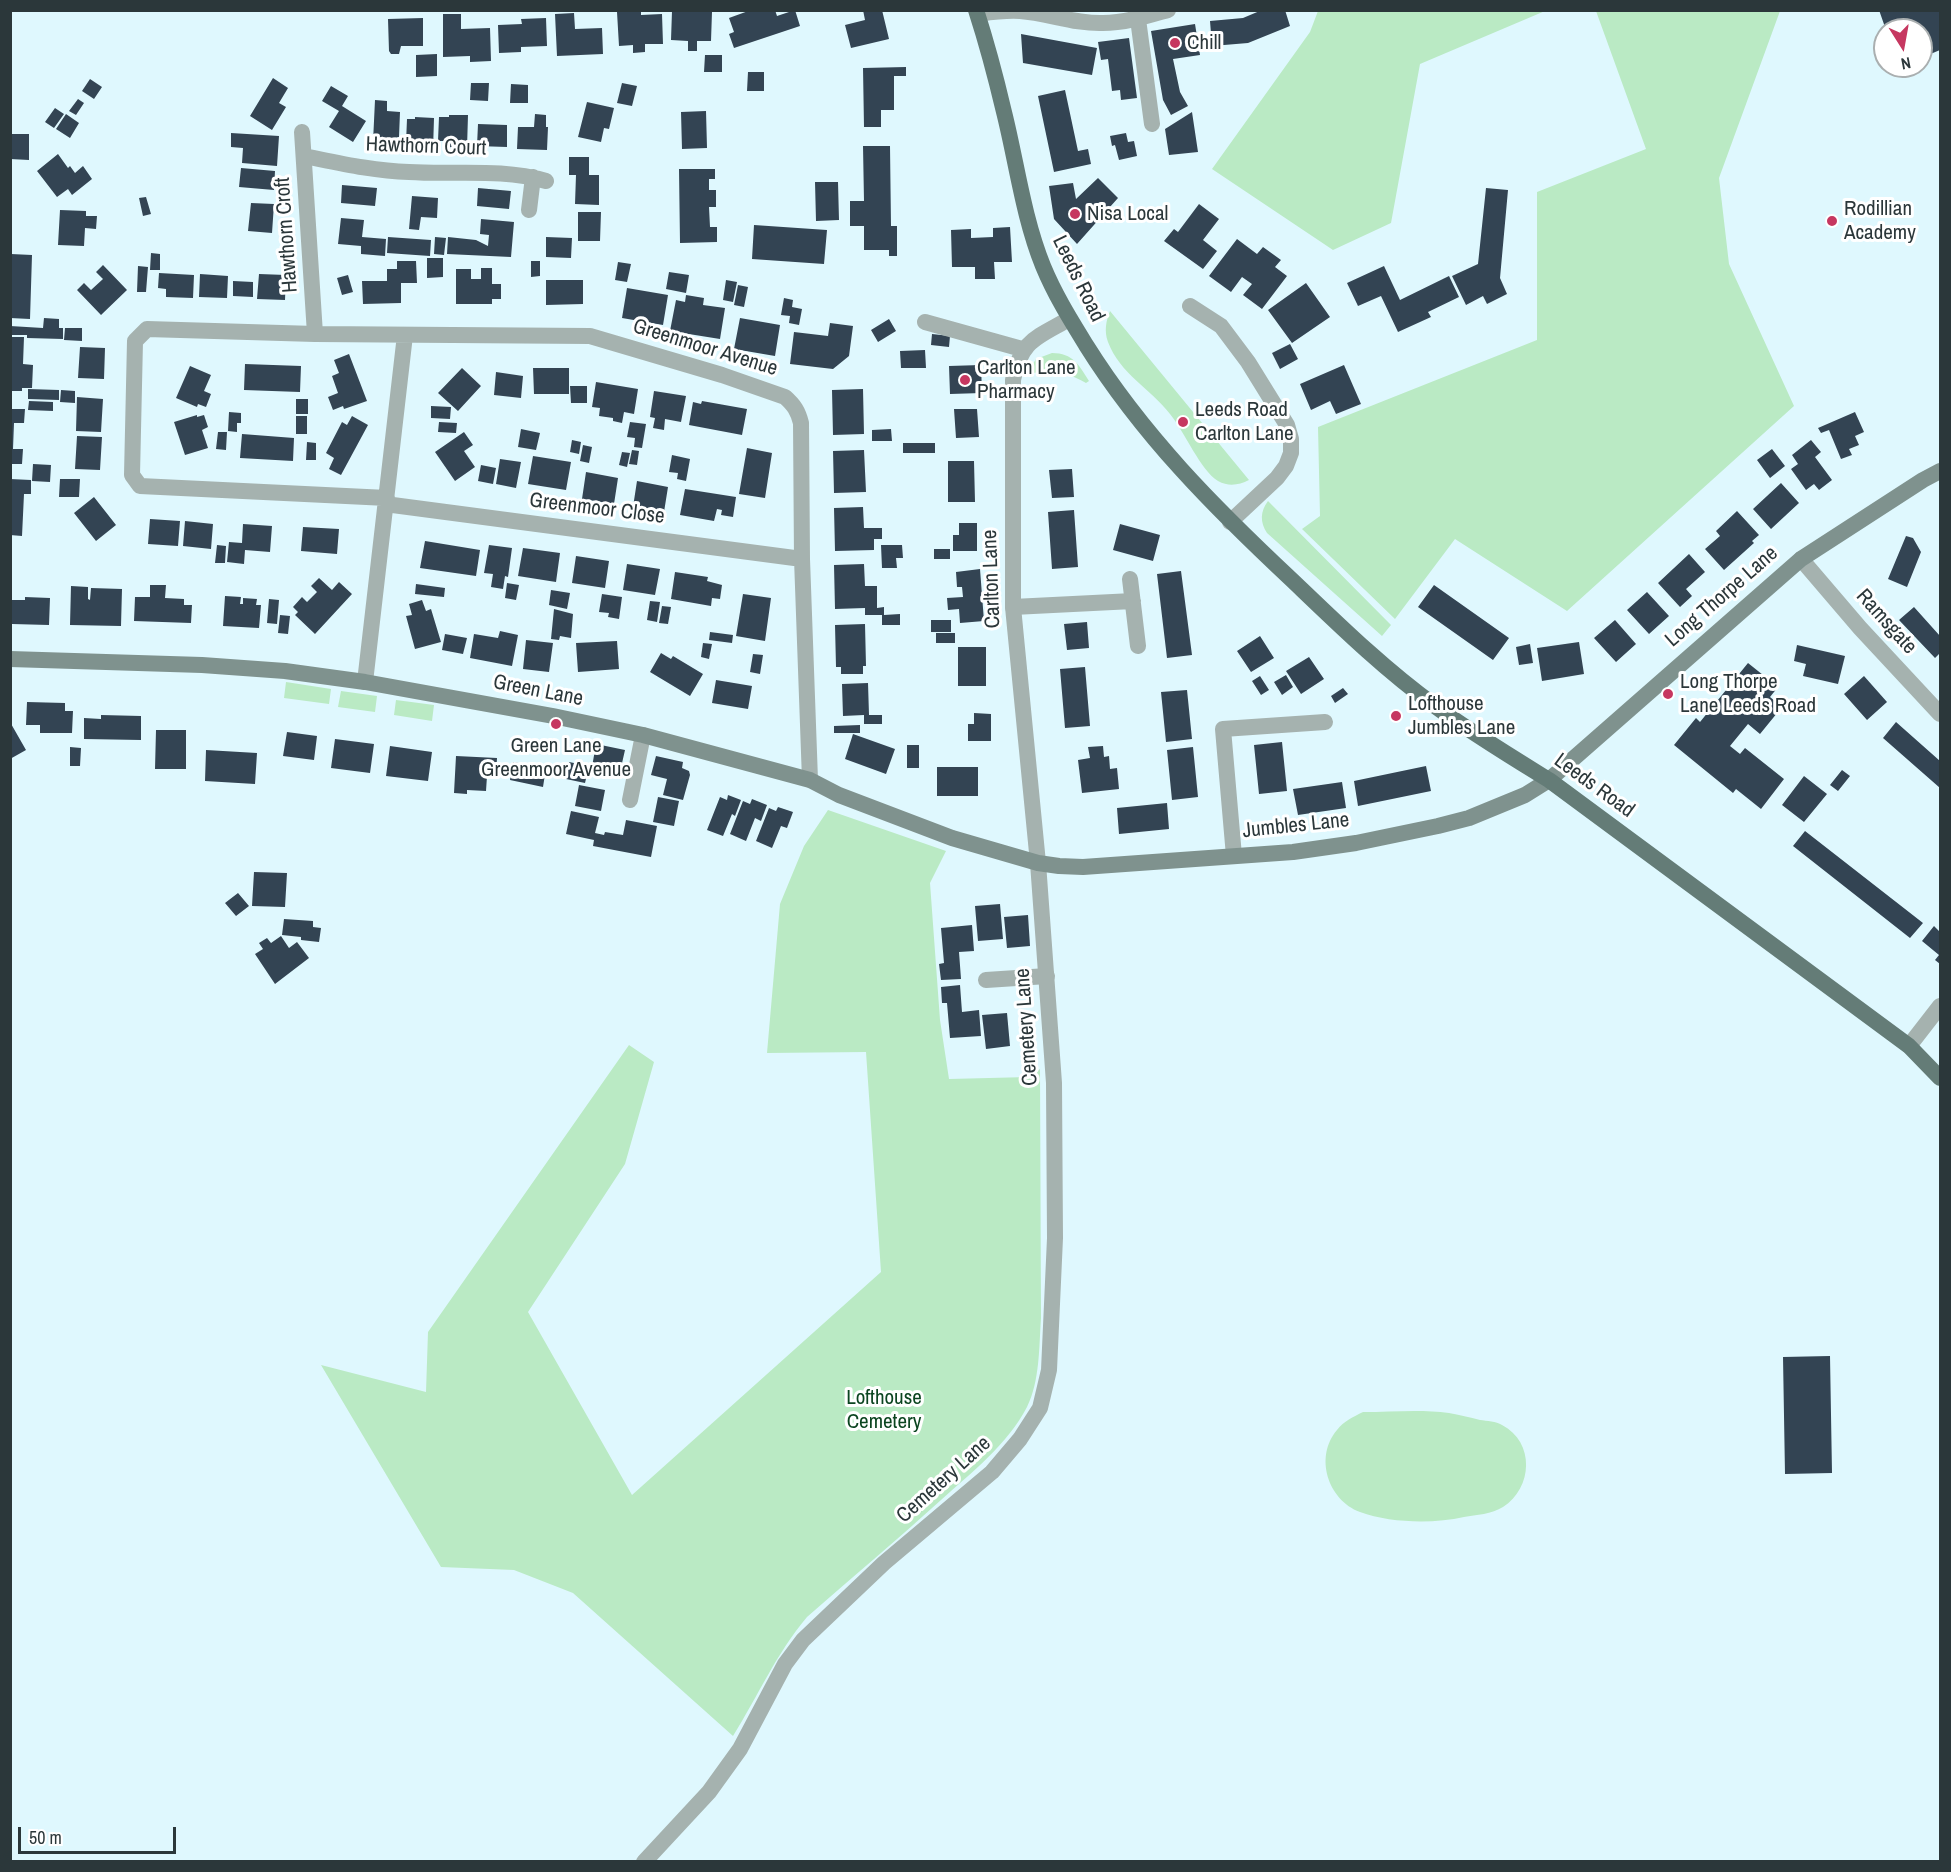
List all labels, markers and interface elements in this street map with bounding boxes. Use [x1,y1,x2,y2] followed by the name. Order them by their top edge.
[1873,18,1933,78] north arrow
[1187,30,1221,56] place label: Chill
[1168,36,1182,50] marker: Chill
[1899,52,1913,75] text: N
[365,132,487,162] street label: Hawthorn Court
[270,176,304,294] street label: Hawthorn Croft
[1844,196,1916,246] place label: Rodillian Academy
[1087,201,1168,227] place label: Nisa Local
[1068,207,1082,221] marker: Nisa Local
[1825,214,1839,228] marker: Rodillian Academy
[1046,232,1110,326] street label: Leeds Road
[630,314,780,382] street label: Greenmoor Avenue
[977,355,1076,405] place label: Carlton Lane Pharmacy
[958,373,972,387] marker: Carlton Lane Pharmacy
[1195,397,1294,447] place label: Leeds Road Carlton Lane
[1176,415,1190,429] marker: Leeds Road Carlton Lane
[528,488,666,530] street label: Greenmoor Close
[978,529,1006,629] street label: Carlton Lane
[1661,541,1783,653] street label: Long Thorpe Lane
[1850,584,1922,660] street label: Ramsgate
[1680,669,1816,719] place label: Long Thorpe Lane Leeds Road
[491,670,585,712] street label: Green Lane
[1661,687,1675,701] marker: Long Thorpe Lane Leeds Road
[1408,691,1515,741] place label: Lofthouse Jumbles Lane
[1389,709,1403,723] marker: Lofthouse Jumbles Lane
[549,717,563,731] marker: Green Lane Greenmoor Avenue
[481,733,631,783] place label: Green Lane Greenmoor Avenue
[1549,749,1639,823] street label: Leeds Road
[1241,808,1351,844] street label: Jumbles Lane
[1010,967,1044,1087] street label: Cemetery Lane
[846,1385,922,1435] park label: Lofthouse Cemetery
[892,1431,996,1529] street label: Cemetery Lane
[21,1815,178,1853] scale bar
[29,1825,62,1850] text: 50 m

